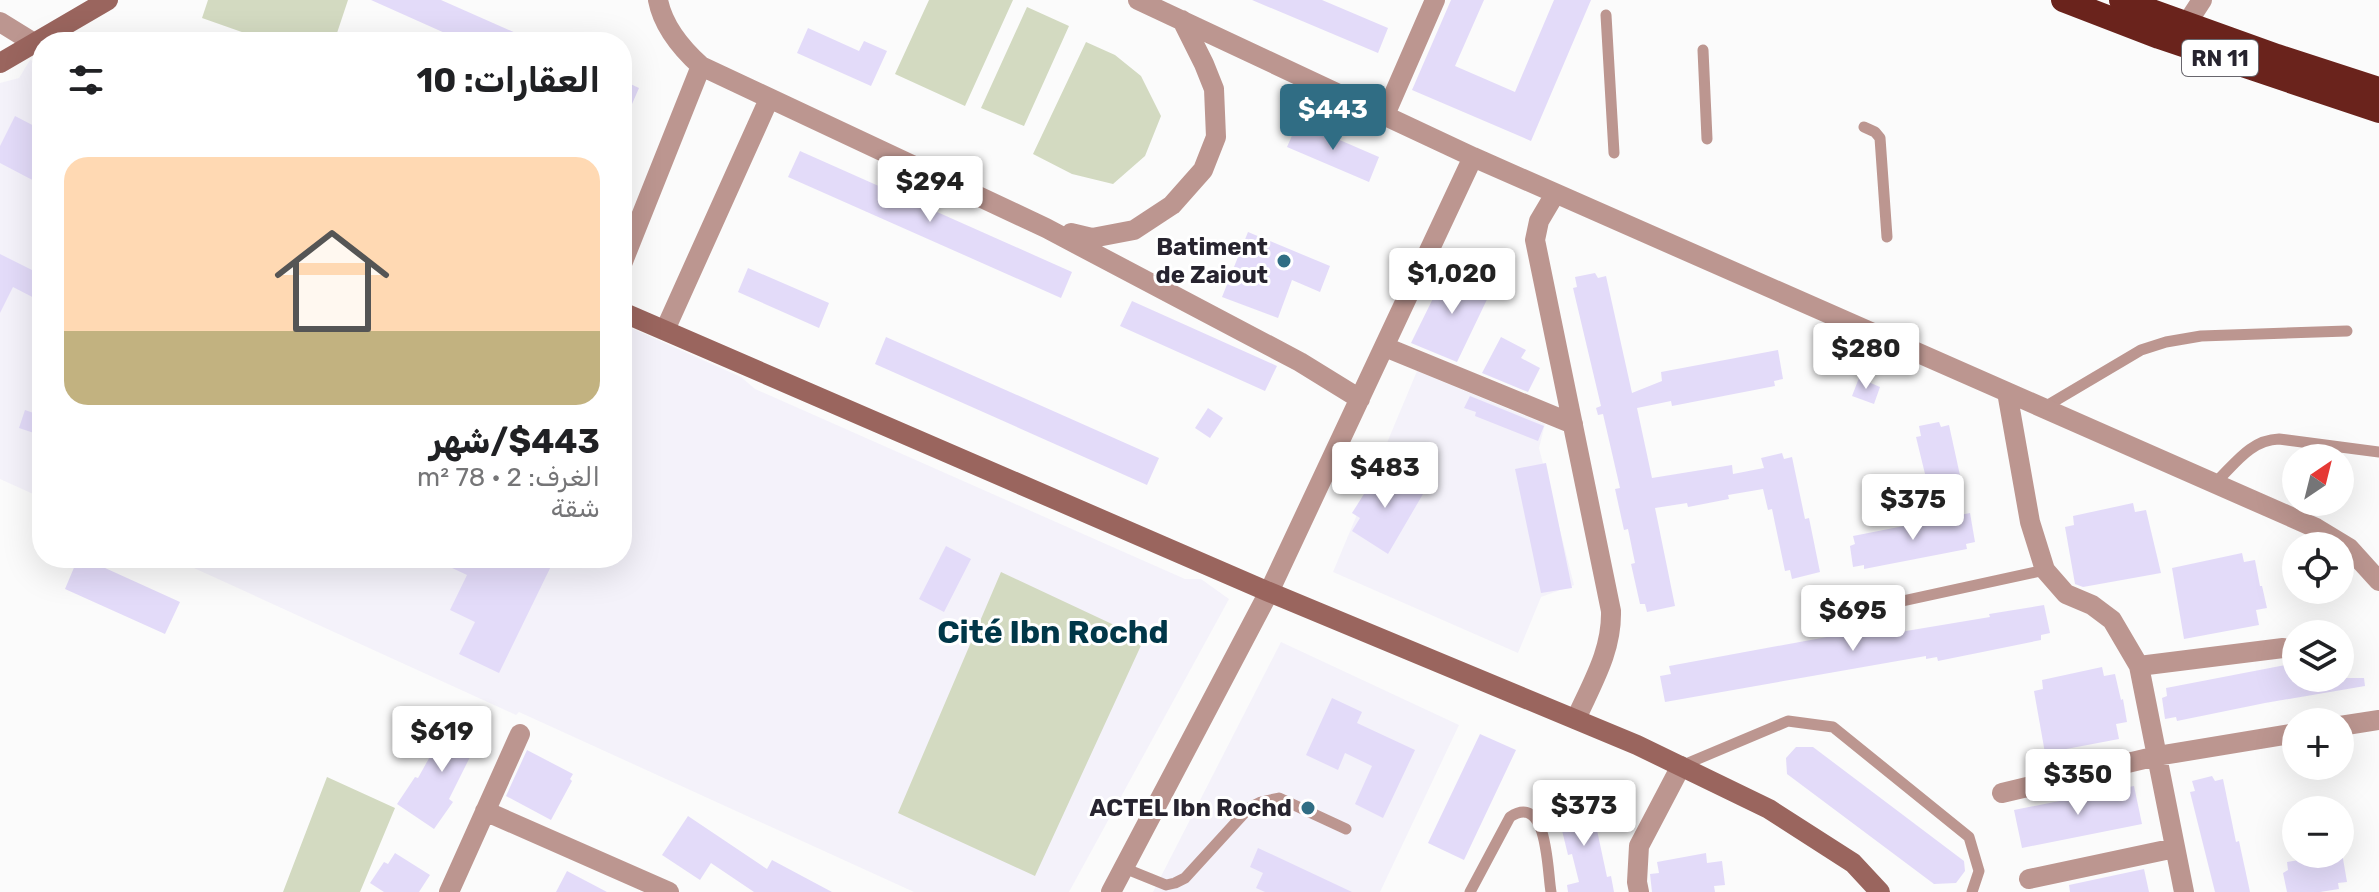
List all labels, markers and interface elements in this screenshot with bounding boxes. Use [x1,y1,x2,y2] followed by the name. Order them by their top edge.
[2182,40,2258,76] road number: RN 11
[64,58,108,102] icon: filters
[416,60,600,101] text: العقارات: 10
[1286,84,1380,152] pin: $443
[1298,94,1368,125] text: $443
[883,156,977,224] pin: $294
[896,166,964,197] text: $294
[260,209,404,353] icon: home
[1156,233,1268,289] place label: Batiment de Zaiout
[1387,248,1517,316] pin: $1,020
[1275,252,1293,270] marker: Batiment de Zaiout
[1407,258,1497,289] text: $1,020
[1819,323,1913,391] pin: $280
[1831,333,1901,364] text: $280
[429,421,600,462] text: $443/شهر
[1338,442,1432,510] pin: $483
[2282,444,2354,516] north arrow
[2282,444,2354,868] map controls
[1350,452,1420,483] text: $483
[417,462,600,493] text: الغرف: 2 · 78 m²
[1866,474,1960,542] pin: $375
[1880,484,1946,515] text: $375
[551,493,600,524] text: شقة
[2282,532,2354,604] button: locate
[1806,585,1900,653] pin: $695
[1819,595,1887,626] text: $695
[937,613,1169,651] district label: Cité Ibn Rochd
[2282,620,2354,692] button: layers
[395,706,489,774] pin: $619
[2282,708,2354,780] button: +
[410,716,474,747] text: $619
[2031,749,2125,817] pin: $350
[2044,759,2112,790] text: $350
[1537,780,1631,848] pin: $373
[1551,790,1617,821] text: $373
[1090,794,1292,822] place label: ACTEL Ibn Rochd
[2282,796,2354,868] button: −
[1299,799,1317,817] marker: ACTEL Ibn Rochd

